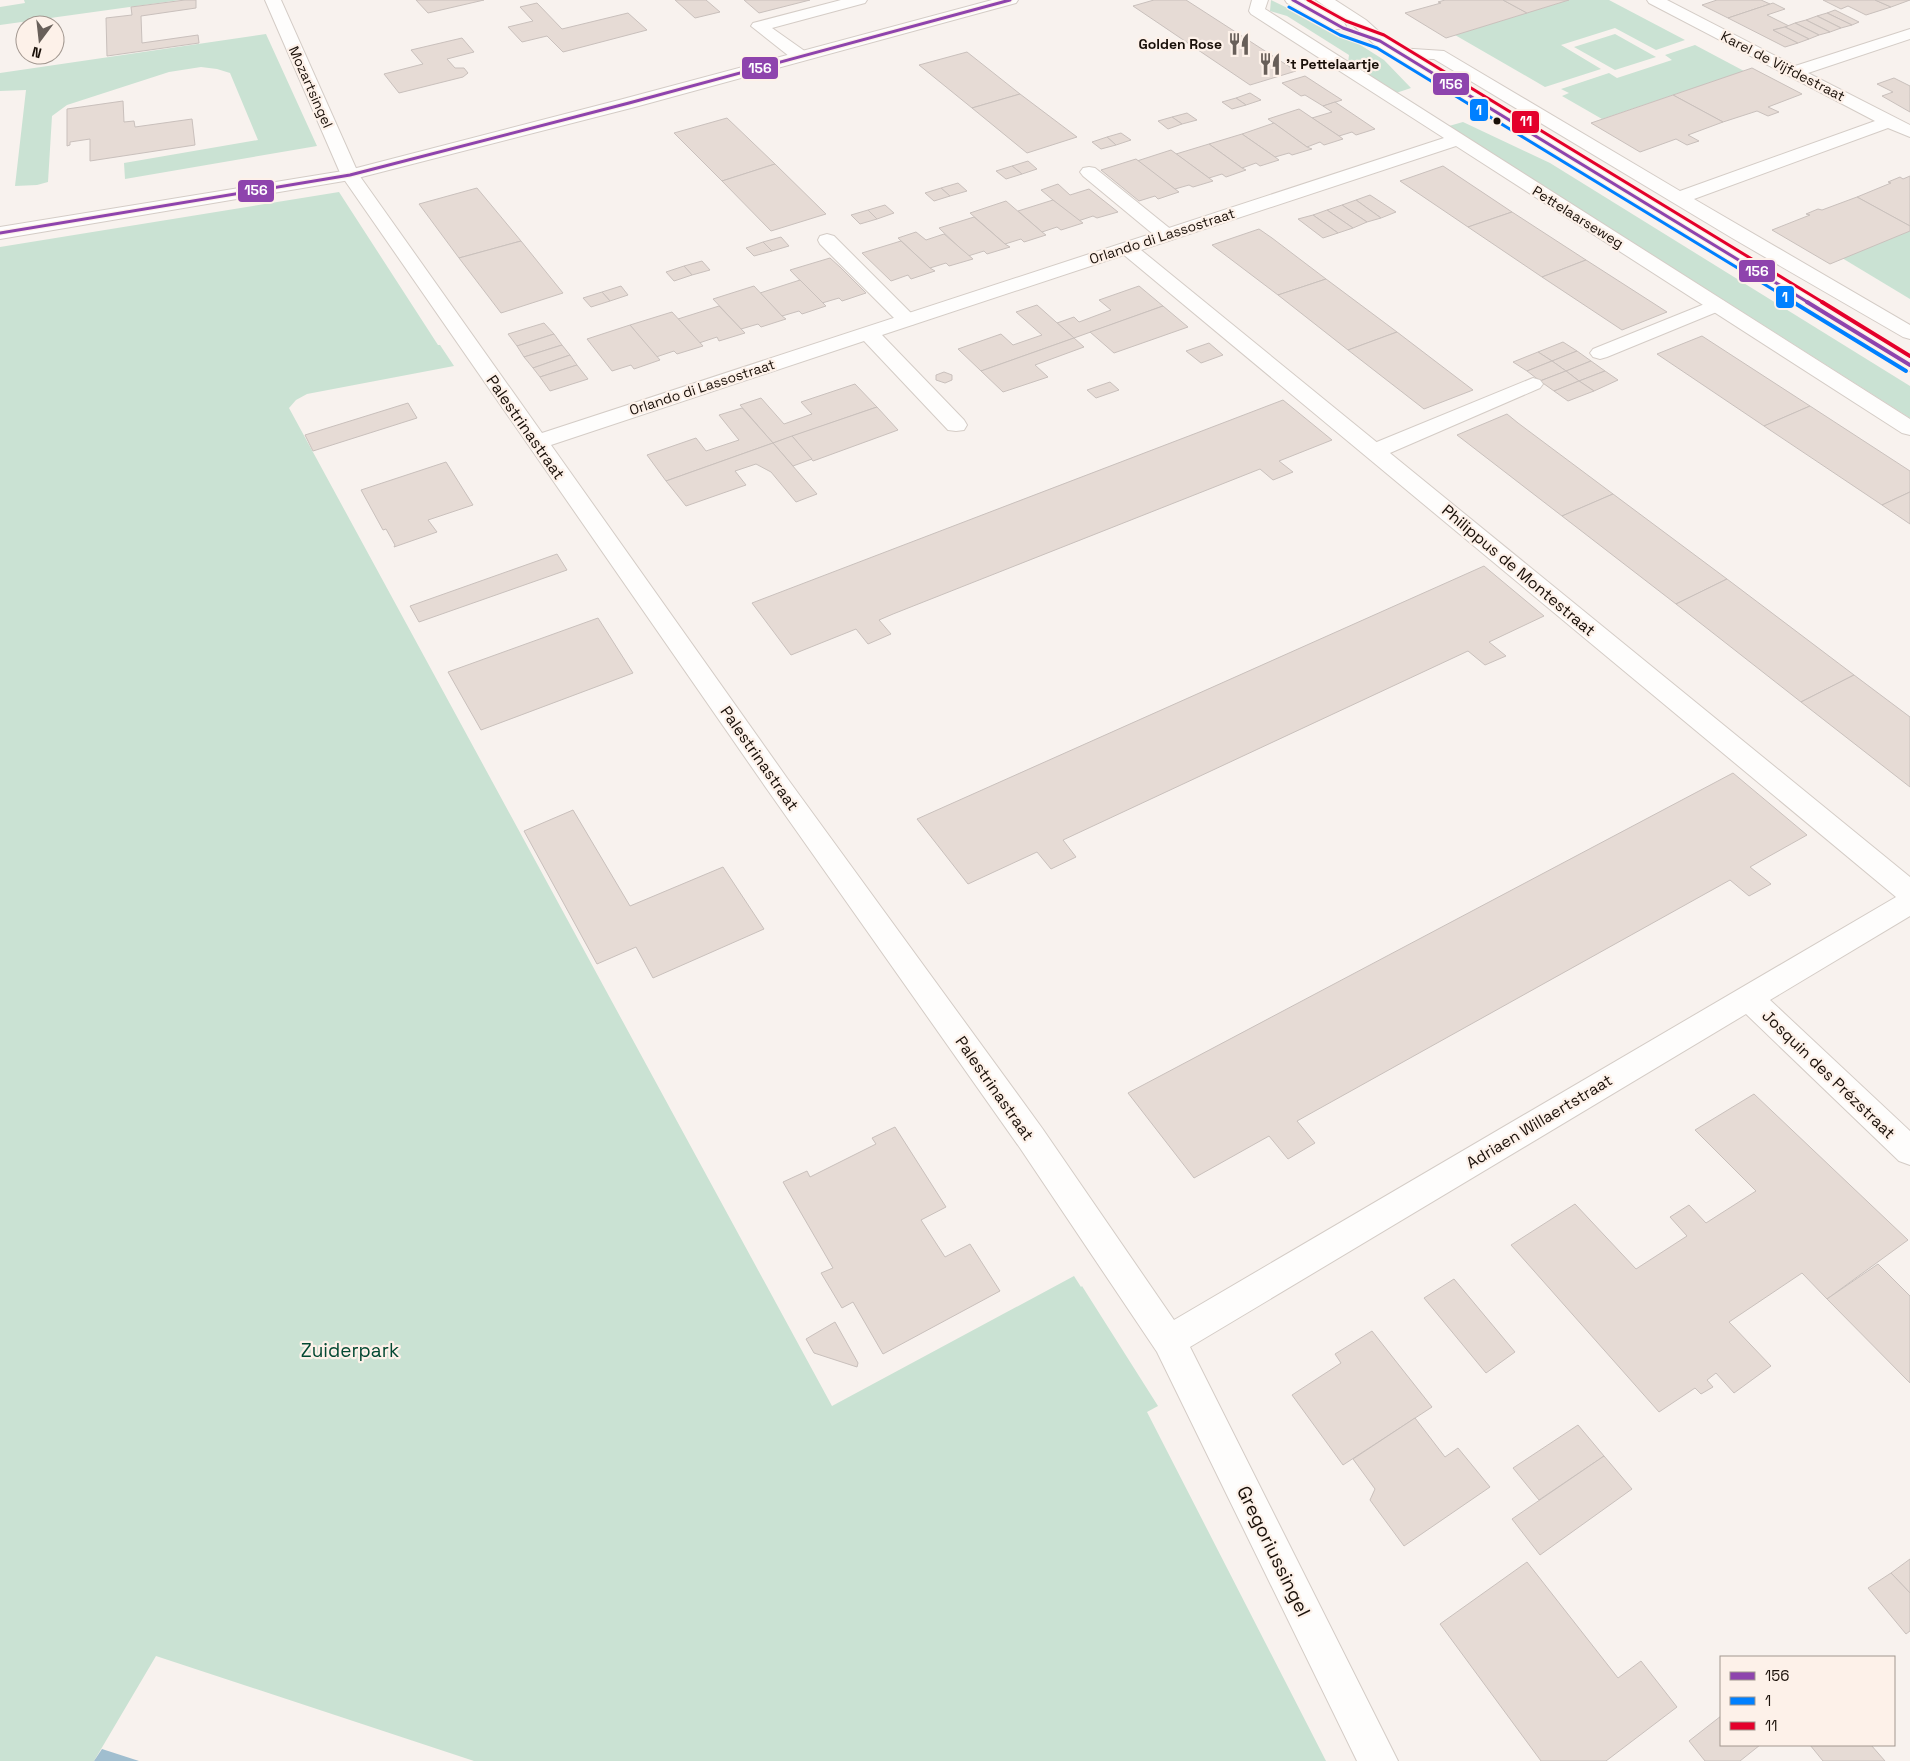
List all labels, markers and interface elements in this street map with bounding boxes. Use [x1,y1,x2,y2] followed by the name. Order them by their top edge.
[15,15,65,65] north arrow
[1718,27,1848,105] street label: Karel de Vijfdestraat
[1226,31,1252,57] restaurant icon: Golden Rose
[1138,35,1222,53] place label: Golden Rose
[30,43,44,62] text: N
[285,43,337,131] street label: Mozartsingel
[1257,51,1283,77] restaurant icon: 't Pettelaartje
[1286,55,1379,73] place label: 't Pettelaartje
[741,56,779,80] line badge: 156
[748,59,772,77] text: 156
[1432,72,1470,96] line badge: 156
[1439,75,1463,93] text: 156
[1469,98,1489,122] line badge: 1
[1476,101,1482,119] text: 1
[1511,110,1540,134] line badge: 11
[1520,112,1532,130] text: 11
[1492,116,1502,126] unlabelled marker
[237,179,275,203] line badge: 156
[244,181,268,199] text: 156
[1529,182,1627,252] street label: Pettelaarseweg
[1087,204,1237,268] street label: Orlando di Lassostraat
[1738,259,1776,283] line badge: 156
[1745,262,1769,280] text: 156
[1775,285,1795,309] line badge: 1
[1782,288,1788,306] text: 1
[627,355,777,419] street label: Orlando di Lassostraat
[482,371,570,484] street label: Palestrinastraat
[1437,500,1600,641] street label: Philippus de Montestraat
[716,702,804,815] street label: Palestrinastraat
[1758,1005,1900,1143] street label: Josquin des Prézstraat
[951,1032,1039,1145] street label: Palestrinastraat
[1462,1069,1616,1173] street label: Adriaen Willaertstraat
[301,1338,399,1363] park label: Zuiderpark
[1231,1482,1316,1621] street label: Gregoriussingel
[1720,1656,1895,1746] legend
[1765,1666,1789,1685] text: 156
[1765,1691,1771,1710] text: 1
[1765,1716,1778,1735] text: 11

